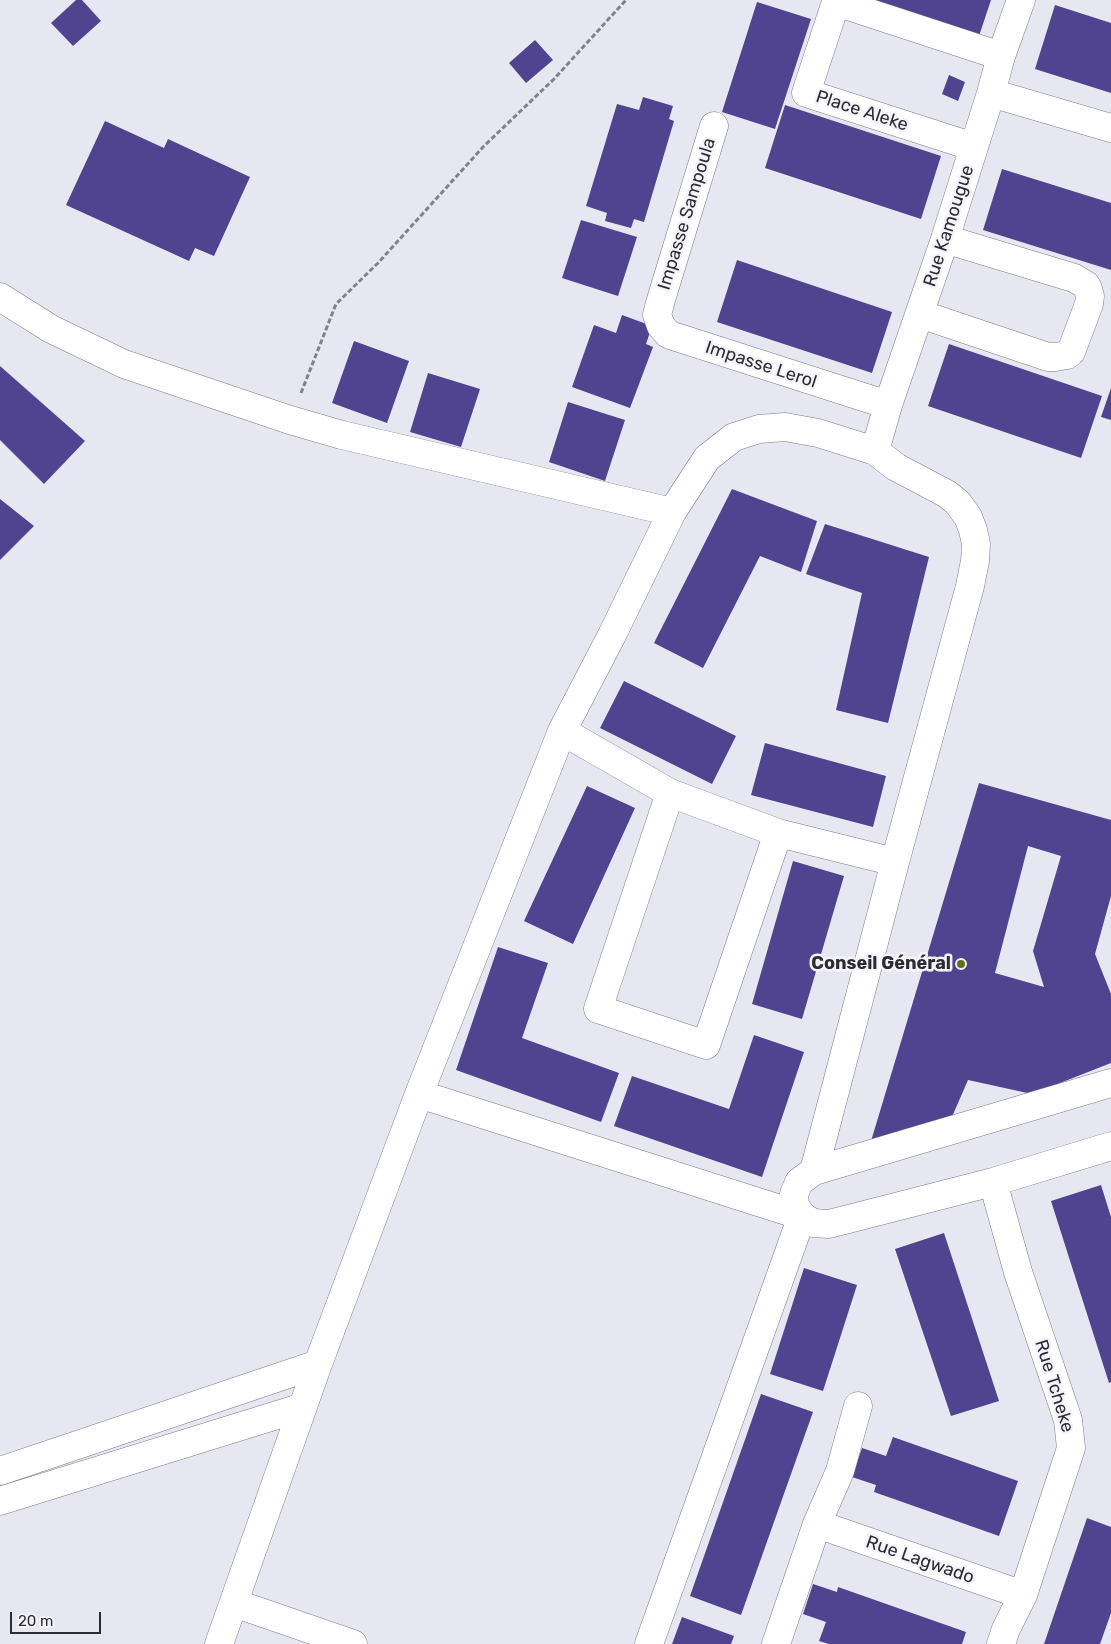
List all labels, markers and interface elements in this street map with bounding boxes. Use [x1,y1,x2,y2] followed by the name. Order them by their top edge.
[813,86,911,136] street label: Place Aleke
[654,135,720,293] street label: Impasse Sampoula
[919,162,979,290] street label: Rue Kamougue
[703,337,819,393] street label: Impasse Lerol
[811,953,951,975] place label: Conseil Général
[955,958,967,970] marker: Conseil Général
[1030,1337,1078,1435] street label: Rue Tcheke
[863,1531,977,1589] street label: Rue Lagwado
[12,1602,104,1634] scale bar
[18,1612,53,1630] text: 20 m

